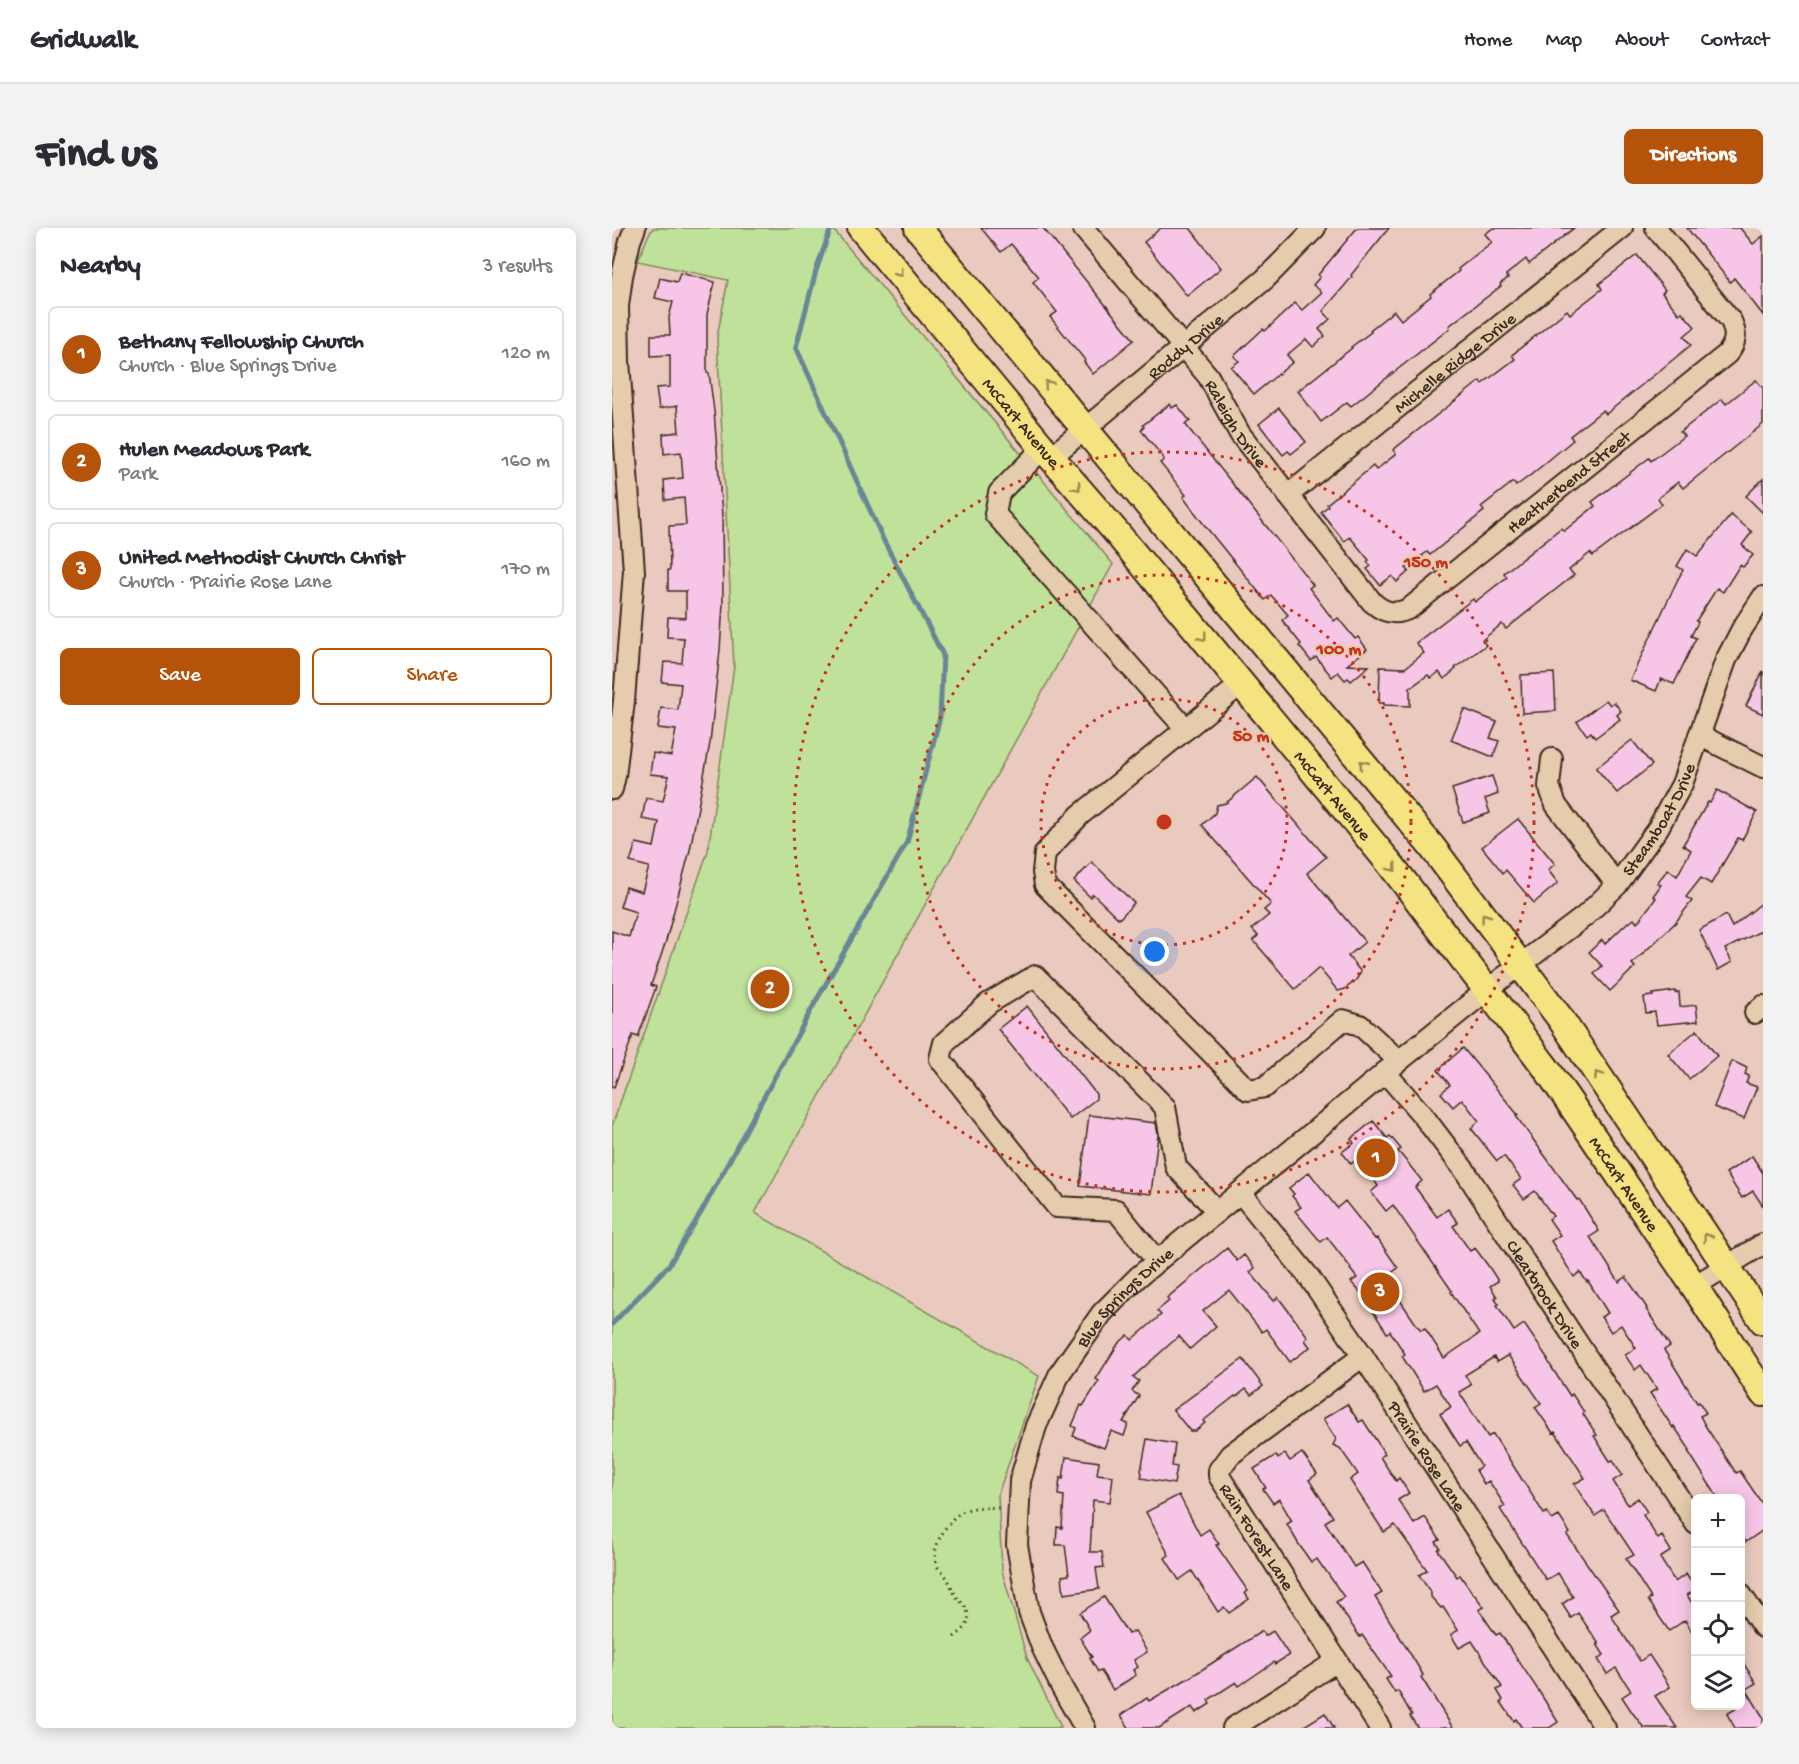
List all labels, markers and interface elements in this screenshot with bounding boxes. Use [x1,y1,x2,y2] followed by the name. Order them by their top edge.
[30,25,136,58] text: Gridwalk
[1464,29,1512,54] text: Home
[1545,29,1582,54] text: Map
[1615,29,1668,54] text: About
[1701,29,1769,54] text: Contact
[1624,129,1763,184] button: Directions
[36,132,156,181] text: Find us
[60,252,141,283] text: Nearby
[483,256,552,279] text: 3 results
[891,266,902,277] one-way arrow
[1391,308,1522,419] street label: Michelle Ridge Drive
[1144,310,1229,385] street label: Roddy Drive
[119,330,364,356] text: Bethany Fellowship Church
[77,343,86,366] text: 1
[502,343,550,366] text: 120 m
[119,356,337,379] text: Church · Blue Springs Drive
[976,374,1064,473] street label: McCart Avenue
[1199,377,1271,473] street label: Raleigh Drive
[1044,380,1055,391] one-way arrow
[1504,426,1637,539] street label: Heatherbend Street
[119,438,309,464] text: Hulen Meadows Park
[77,451,86,474] text: 2
[501,451,550,474] text: 160 m
[119,464,157,487] text: Park
[1070,481,1081,491] one-way arrow
[119,546,404,572] text: United Methodist Church Christ
[1403,553,1448,574] text: 150 m
[76,559,87,582] text: 3
[501,559,550,582] text: 170 m
[119,572,332,595] text: Church · Prairie Rose Lane
[1195,630,1206,641] one-way arrow
[1316,640,1362,661] text: 100 m
[60,648,300,705] button: Save
[312,648,552,705] button: Share
[1233,727,1270,748] text: 50 m
[1288,747,1375,847] street label: McCart Avenue
[1360,760,1371,771] one-way arrow
[1619,761,1702,881] street label: Steamboat Drive
[1154,812,1174,832] centre of rings
[1386,862,1397,873] one-way arrow
[1481,913,1492,924] one-way arrow
[1140,937,1169,966] your location
[750,966,790,1011] pin: 2
[1594,1071,1605,1082] one-way arrow
[1583,1133,1663,1237] street label: McCart Avenue
[1356,1136,1395,1180] pin: 1
[1703,1233,1714,1244] one-way arrow
[1500,1237,1587,1354] street label: Clearbrook Drive
[1073,1244,1179,1353] street label: Blue Springs Drive
[1360,1270,1400,1314] pin: 3
[1382,1397,1470,1517] street label: Prairie Rose Lane
[1213,1480,1298,1596] street label: Rain Forest Lane
[1691,1494,1745,1710] map controls
[1691,1494,1745,1548] button: +
[1691,1548,1745,1602] button: −
[1691,1602,1745,1656] button: locate
[1691,1656,1745,1710] button: layers

